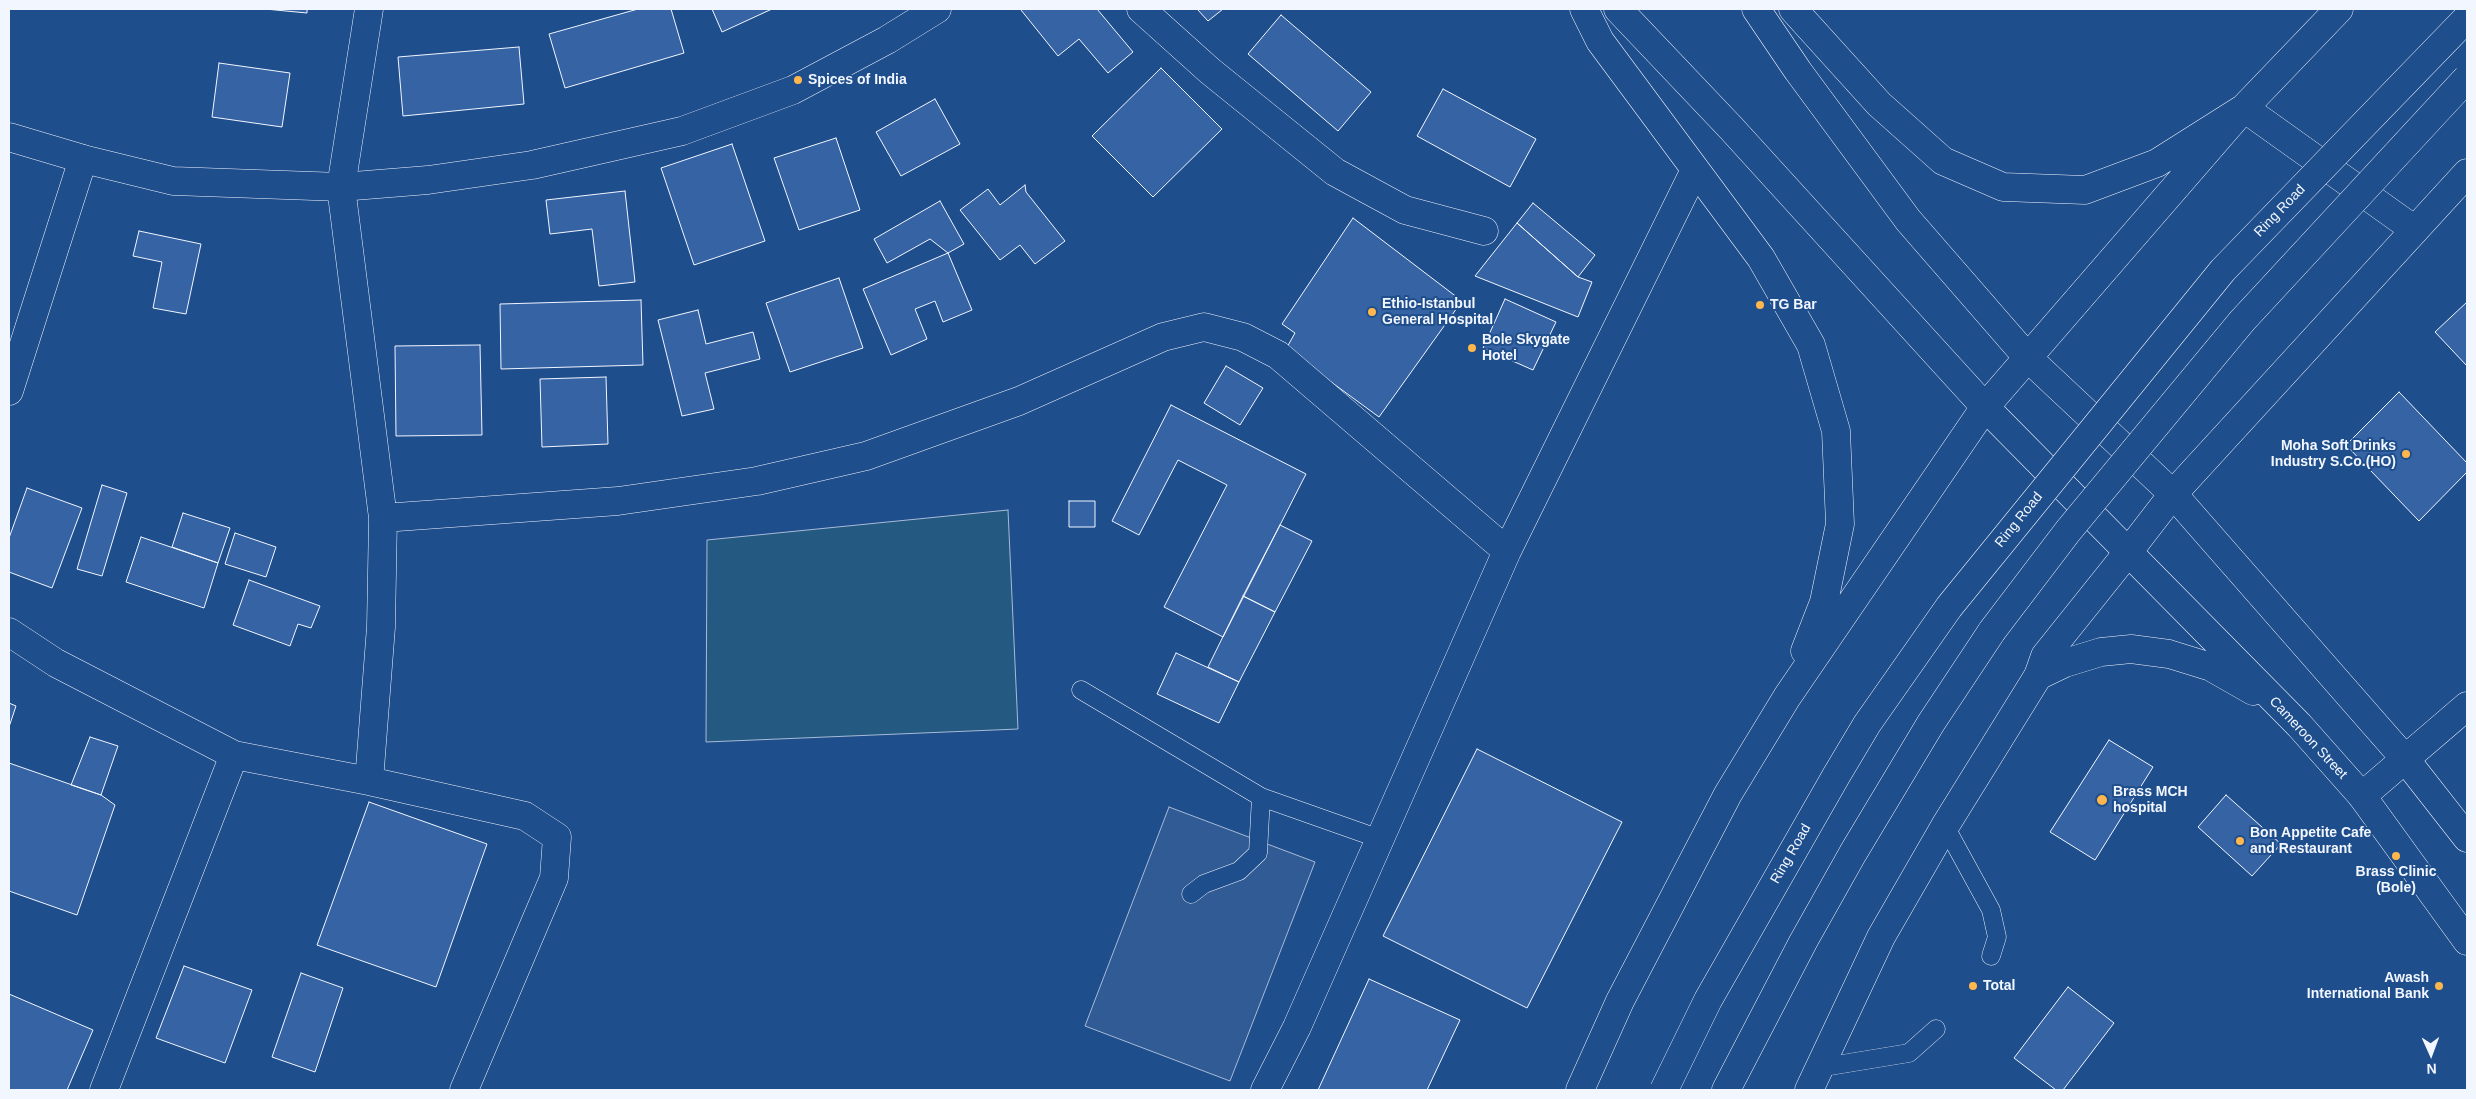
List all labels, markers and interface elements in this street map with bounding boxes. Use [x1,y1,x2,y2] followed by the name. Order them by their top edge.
[808,72,907,88] place label: Spices of India
[792,74,804,86] marker: Spices of India
[2251,181,2309,241] street label: Ring Road
[1382,296,1493,328] place label: Ethio-Istanbul General Hospital
[1770,297,1817,313] place label: TG Bar
[1754,299,1766,311] marker: TG Bar
[1366,306,1378,318] marker: Ethio-Istanbul General Hospital
[1482,332,1570,364] place label: Bole Skygate Hotel
[1466,342,1478,354] marker: Bole Skygate Hotel
[2271,438,2396,471] place label: Moha Soft Drinks Industry S.Co.(HO)
[2400,448,2412,460] marker: Moha Soft Drinks Industry S.Co.(HO)
[1992,489,2046,551] street label: Ring Road
[2266,693,2350,783] street label: Cameroon Street
[2113,784,2188,816] place label: Brass MCH hospital
[2095,793,2109,807] marker: Brass MCH hospital
[1767,821,1815,887] street label: Ring Road
[2250,825,2371,858] place label: Bon Appetite Cafe and Restaurant
[2234,835,2246,847] marker: Bon Appetite Cafe and Restaurant
[2390,850,2402,862] marker: Brass Clinic (Bole)
[2356,864,2436,896] place label: Brass Clinic (Bole)
[2307,970,2429,1002] place label: Awash International Bank
[1983,978,2015,994] place label: Total
[1967,980,1979,992] marker: Total
[2433,980,2445,992] marker: Awash International Bank
[2406,1029,2456,1079] north arrow
[2426,1061,2437,1077] text: N

